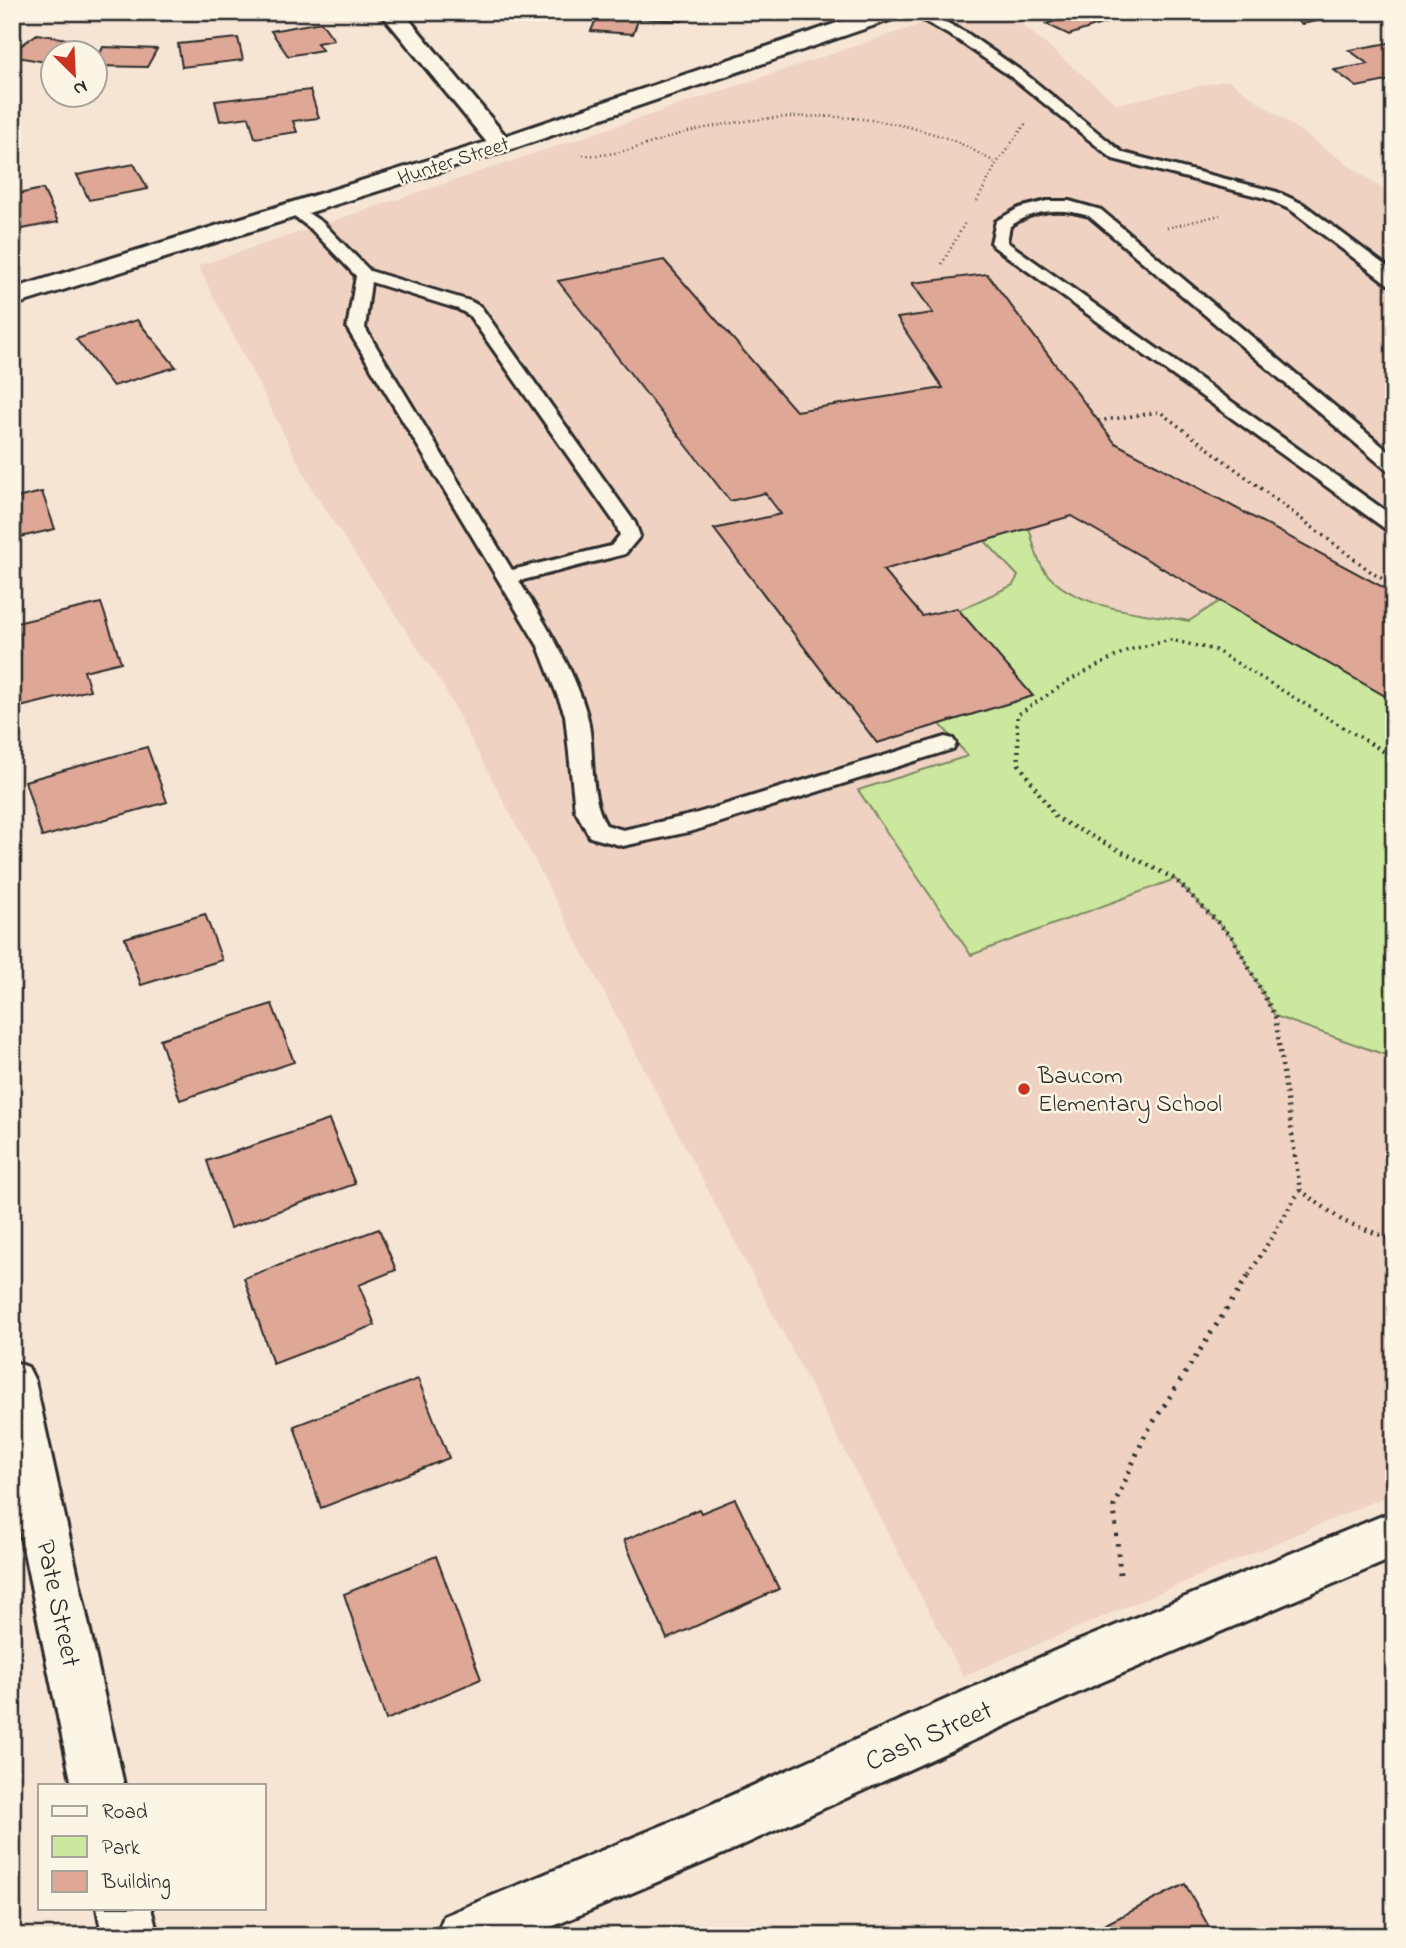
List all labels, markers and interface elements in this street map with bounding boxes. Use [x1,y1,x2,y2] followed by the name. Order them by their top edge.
[38,38,108,108] north arrow
[68,72,91,102] text: N
[394,130,513,194] street label: Hunter Street
[1037,1060,1222,1124] place label: Baucom Elementary School
[1016,1081,1032,1097] marker: Baucom Elementary School
[23,1536,90,1671] street label: Pate Street
[859,1691,1000,1784] street label: Cash Street
[38,1784,266,1910] legend
[102,1798,148,1828] text: Road
[102,1834,141,1864] text: Park
[101,1868,171,1900] text: Building

